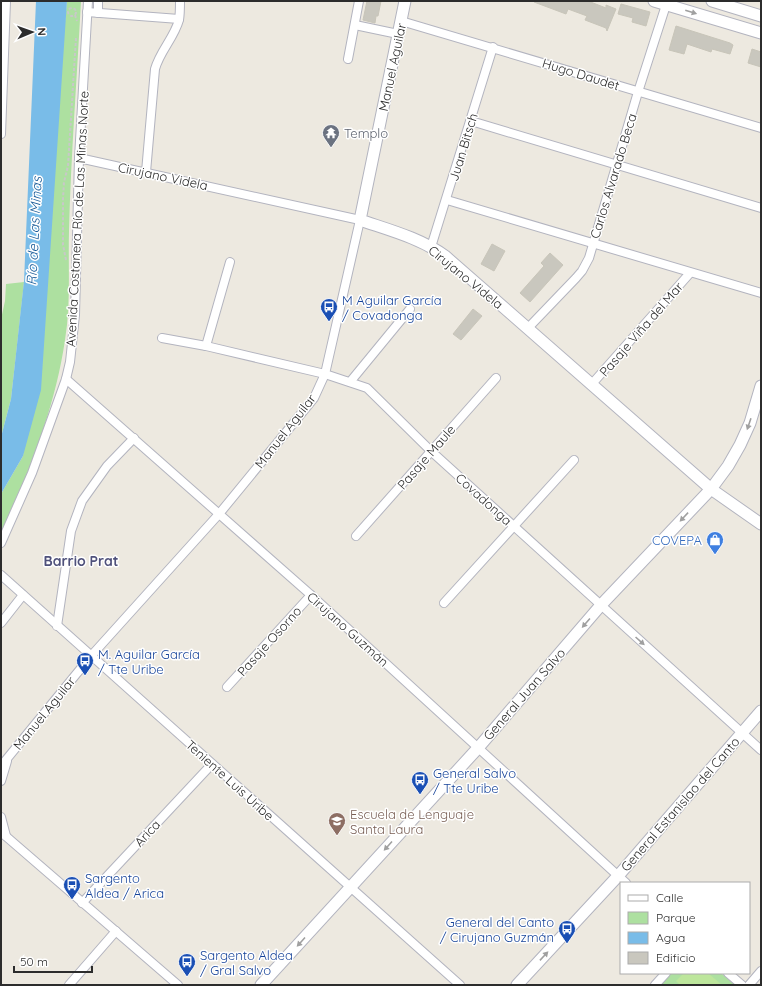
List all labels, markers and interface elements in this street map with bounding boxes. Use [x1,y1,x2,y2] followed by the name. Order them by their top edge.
[685,9,697,15] one-way arrow
[12,12,52,52] north arrow
[375,21,409,113] street label: Manuel Aguilar
[35,27,49,36] text: N
[540,55,622,93] street label: Hugo Daudet
[62,91,92,347] street label: Avenida Costanera Río de Las Minas Norte
[445,111,481,183] street label: Juan Bitsch
[586,112,640,240] street label: Carlos Alvarado Beca
[321,123,341,148] temple icon: Templo
[344,125,388,141] place label: Templo
[117,159,209,193] street label: Cirujano Videla
[22,175,46,286] water label: Río de Las Minas
[425,242,507,312] street label: Cirujano Videla
[596,279,686,379] street label: Pasaje Viña del Mar
[342,292,442,323] place label: M Aguilar García / Covadonga
[319,297,339,322] bus stop icon: M Aguilar García / Covadonga
[251,391,319,471] street label: Manuel Aguilar
[746,418,752,430] one-way arrow
[394,422,458,492] street label: Pasaje Maule
[453,470,515,528] street label: Covadonga
[679,512,689,522] one-way arrow
[705,530,725,555] shop icon: COVEPA
[652,532,703,548] place label: COVEPA
[44,552,119,570] district label: Barrio Prat
[304,588,392,670] street label: Cirujano Guzmán
[234,603,305,679] street label: Pasaje Osorno
[582,618,591,627] one-way arrow
[635,636,646,645] one-way arrow
[480,645,568,743] street label: General Juan Salvo
[98,646,200,677] place label: M. Aguilar García / Tte Uribe
[75,651,95,676] bus stop icon: M. Aguilar García / Tte Uribe
[9,673,79,753] street label: Manuel Aguilar
[617,733,743,874] street label: General Estanislao del Canto
[183,736,277,824] street label: Teniente Luis Uribe
[433,765,516,796] place label: General Salvo / Tte Uribe
[410,770,430,795] bus stop icon: General Salvo / Tte Uribe
[350,806,474,837] place label: Escuela de Lenguaje Santa Laura
[327,811,347,836] school or university icon: Escuela de Lenguaje Santa Laura
[131,816,163,850] street label: Arica
[384,841,393,851] one-way arrow
[85,870,164,901] place label: Sargento Aldea / Arica
[62,875,82,900] bus stop icon: Sargento Aldea / Arica
[620,882,750,974] legend
[656,890,684,905] text: Calle
[656,910,696,925] text: Parque
[440,914,554,945] place label: General del Canto / Cirujano Guzmán
[557,919,577,944] bus stop icon: General del Canto / Cirujano Guzmán
[656,930,685,945] text: Agua
[296,937,305,947] one-way arrow
[200,947,293,978] place label: Sargento Aldea / Gral Salvo
[14,948,92,974] scale bar
[656,950,696,965] text: Edificio
[539,951,549,961] one-way arrow
[177,952,197,977] bus stop icon: Sargento Aldea / Gral Salvo
[20,954,48,969] text: 50 m

